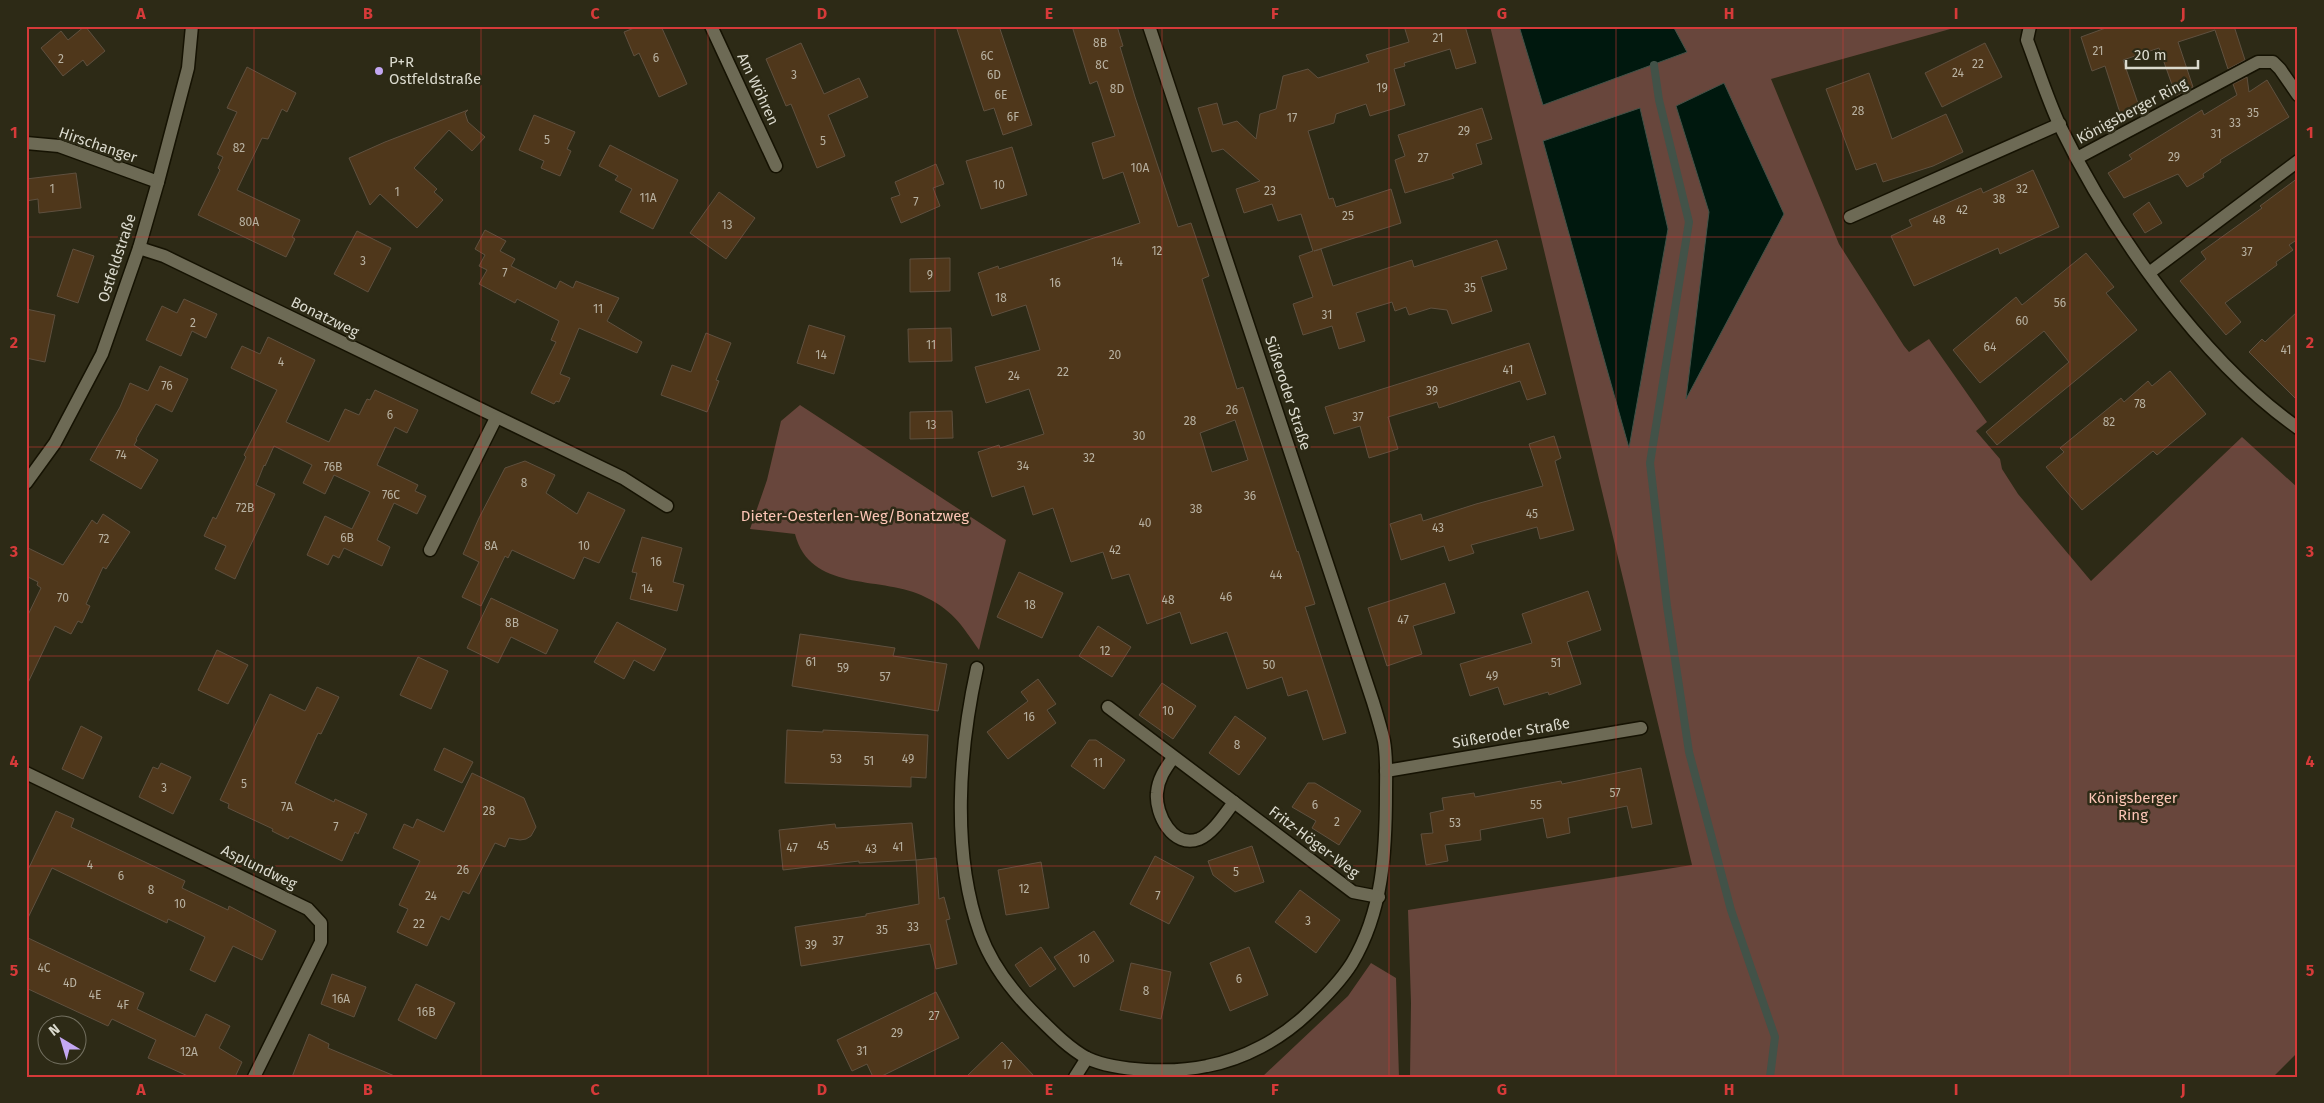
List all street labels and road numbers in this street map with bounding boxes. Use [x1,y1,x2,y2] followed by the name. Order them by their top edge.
[733,50,783,128] street label: Am Wöhren
[2073,74,2191,148] street label: Königsberger Ring
[57,123,140,167] street label: Hirschanger
[94,211,140,305] street label: Ostfeldstraße
[288,293,362,341] street label: Bonatzweg
[1261,334,1315,452] street label: Süßeroder Straße
[1451,714,1571,752] street label: Süßeroder Straße
[1265,802,1363,882] street label: Fritz-Höger-Weg
[218,841,300,893] street label: Asplundweg

